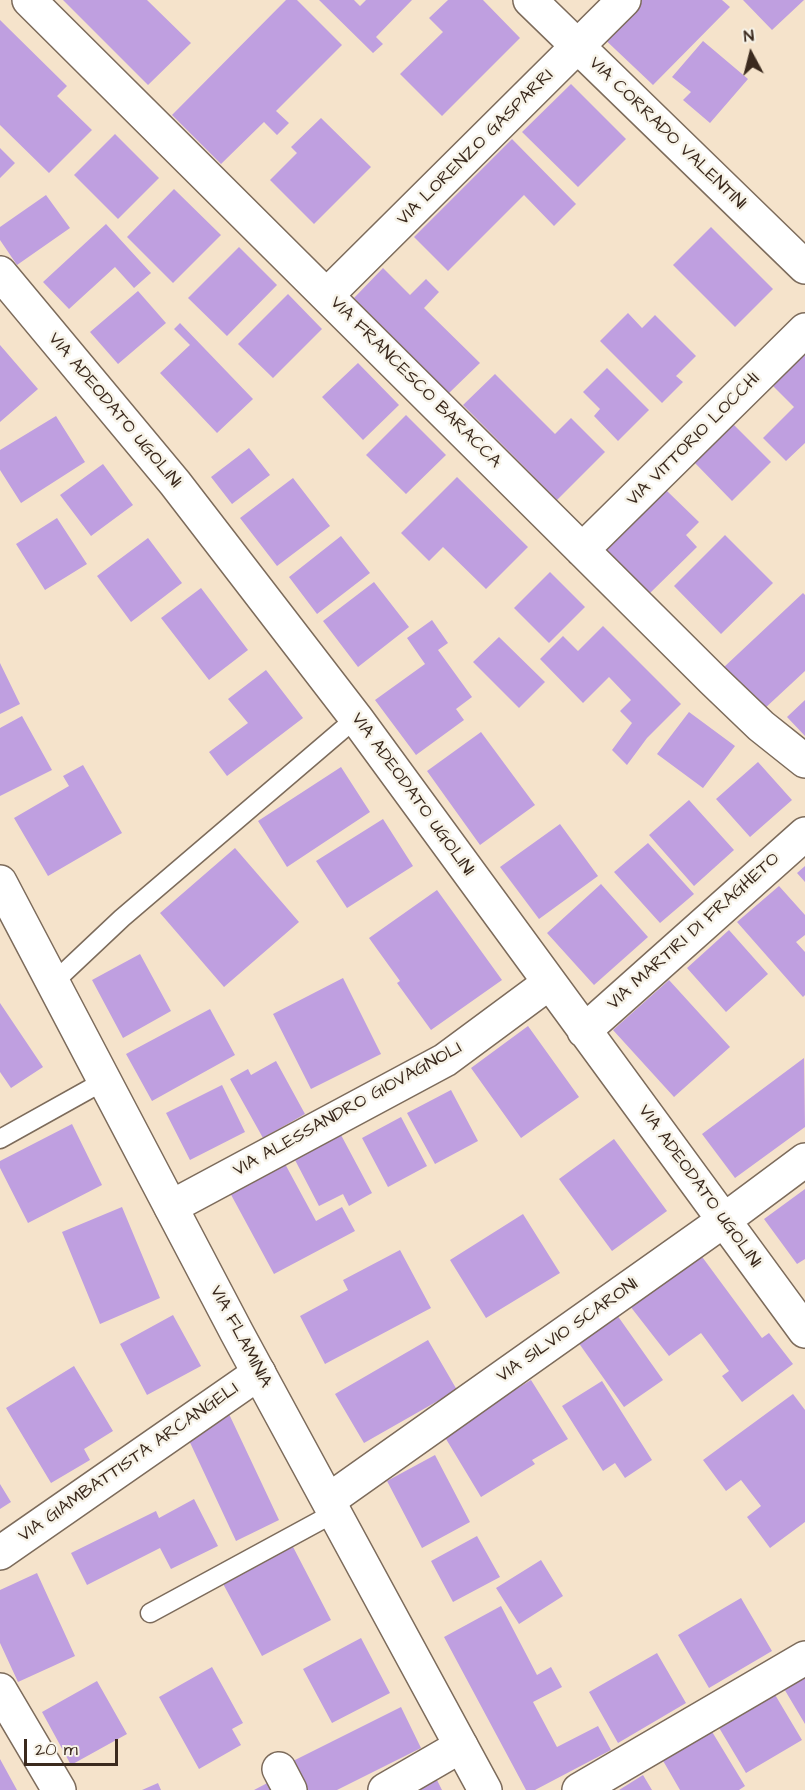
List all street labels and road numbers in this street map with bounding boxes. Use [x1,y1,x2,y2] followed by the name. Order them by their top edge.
[584,53,750,215] street label: VIA CORRADO VALENTINI
[393,65,559,231] street label: VIA LORENZO GASPARRI
[325,293,505,473] street label: VIA FRANCESCO BARACCA
[43,329,185,493] street label: VIA ADEODATO UGOLINI
[623,369,765,511] street label: VIA VITTORIO LOCCHI
[346,709,478,881] street label: VIA ADEODATO UGOLINI
[603,849,785,1015] street label: VIA MARTIRI DI FRAGHETO
[230,1038,466,1182] street label: VIA ALESSANDRO GIOVAGNOLI
[633,1101,765,1273] street label: VIA ADEODATO UGOLINI
[493,1274,643,1388] street label: VIA SILVIO SCARONI
[204,1282,276,1392] street label: VIA FLAMINIA
[15,1379,243,1547] street label: VIA GIAMBATTISTA ARCANGELI

